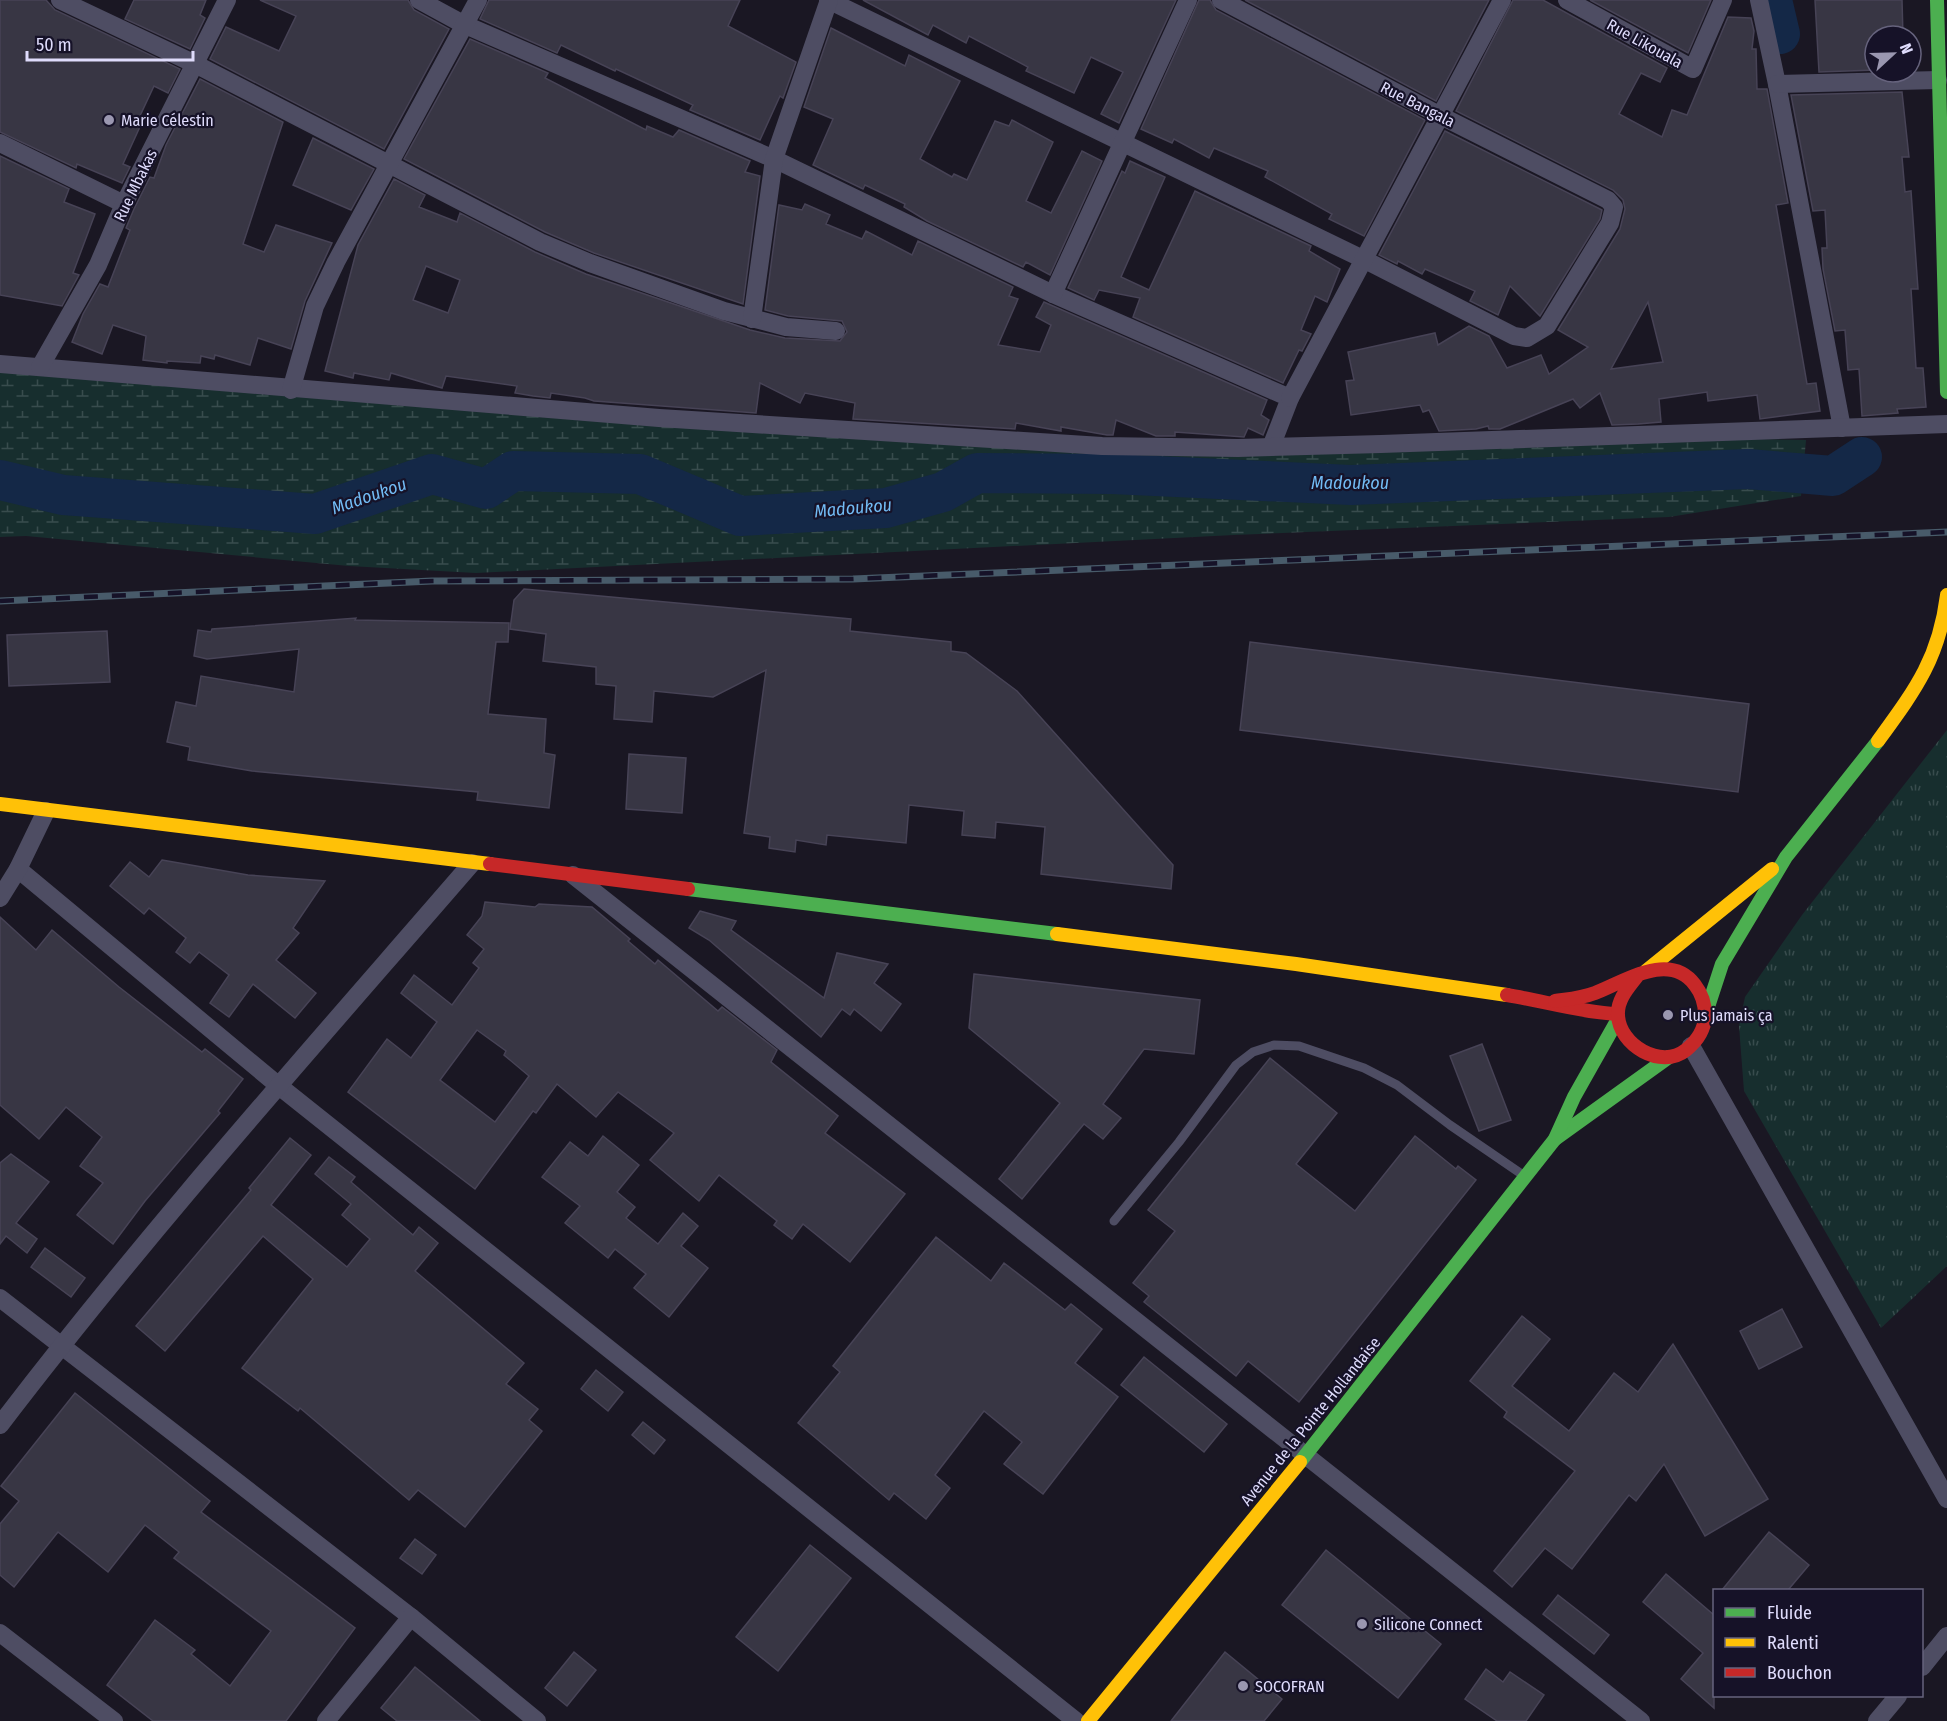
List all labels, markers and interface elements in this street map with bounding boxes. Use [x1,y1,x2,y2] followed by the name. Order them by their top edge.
[1604,15,1686,72] street label: Rue Likouala
[27,24,194,62] scale bar
[1863,24,1923,84] north arrow
[36,34,72,56] text: 50 m
[1896,41,1917,57] text: N
[1378,78,1458,131] street label: Rue Bangala
[121,111,214,130] place label: Marie Célestin
[102,113,116,127] marker: Marie Célestin
[110,146,161,224] street label: Rue Mbakas
[1311,472,1389,494] water label: Madoukou
[329,473,409,519] water label: Madoukou
[813,494,893,522] water label: Madoukou
[1680,1006,1773,1025] place label: Plus jamais ça
[1661,1008,1675,1022] marker: Plus jamais ça
[1237,1333,1384,1509] street label: Avenue de la Pointe Hollandaise
[1713,1589,1923,1697] legend
[1767,1602,1812,1624] text: Fluide
[1374,1615,1483,1634] place label: Silicone Connect
[1355,1617,1369,1631] marker: Silicone Connect
[1767,1632,1819,1654] text: Ralenti
[1767,1662,1832,1684] text: Bouchon
[1255,1677,1325,1696] place label: SOCOFRAN
[1236,1679,1250,1693] marker: SOCOFRAN

